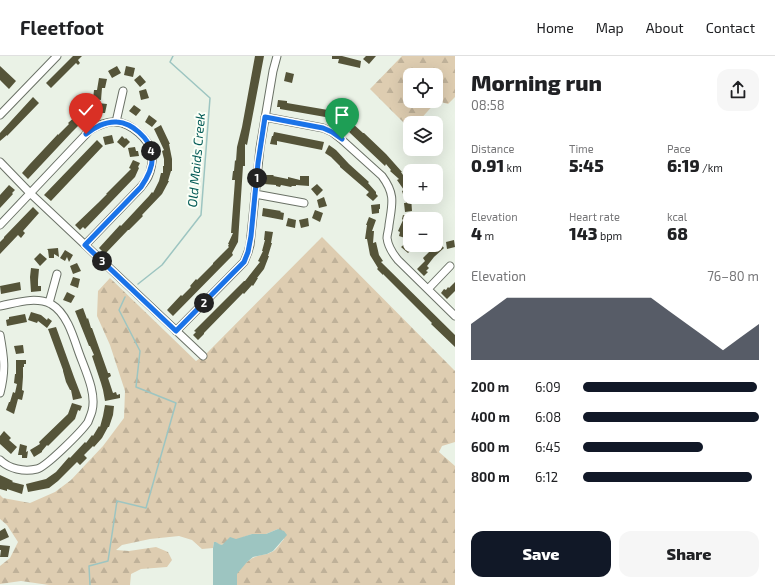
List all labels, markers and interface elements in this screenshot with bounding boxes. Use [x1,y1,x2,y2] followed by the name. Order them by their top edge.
[20,16,104,39] text: Fleetfoot
[537,19,574,36] text: Home
[596,19,624,36] text: Map
[646,19,684,36] text: About
[706,19,755,36] text: Contact
[403,68,443,252] map controls
[403,68,443,108] button: locate
[471,69,602,95] text: Morning run
[717,69,759,111] button: share
[69,93,103,134] pin
[471,97,505,113] text: 08:58
[325,98,359,139] pin
[75,99,97,121] icon: check
[331,104,353,126] icon: arrive
[184,112,208,208] water label: Old Maids Creek
[403,116,443,156] button: layers
[141,141,161,161] pin: 4
[471,142,514,155] text: Distance
[569,142,594,155] text: Time
[667,142,691,155] text: Pace
[147,144,155,157] text: 4
[471,155,504,175] text: 0.91
[569,155,604,175] text: 5:45
[667,155,700,175] text: 6:19
[504,161,522,174] text: km
[700,161,723,174] text: /km
[403,164,443,204] button: +
[247,168,267,188] pin: 1
[255,171,259,184] text: 1
[471,210,518,223] text: Elevation
[569,210,620,223] text: Heart rate
[667,210,687,223] text: kcal
[403,212,443,252] button: −
[471,223,482,243] text: 4
[569,223,597,243] text: 143
[667,223,688,243] text: 68
[482,229,494,242] text: m
[597,229,622,242] text: bpm
[92,251,112,271] pin: 3
[99,254,105,267] text: 3
[471,268,526,284] text: Elevation
[707,268,759,284] text: 76–80 m
[194,293,214,313] pin: 2
[201,296,207,309] text: 2
[471,379,509,395] text: 200 m
[535,379,561,395] text: 6:09
[471,409,510,425] text: 400 m
[535,409,561,425] text: 6:08
[471,439,509,455] text: 600 m
[535,439,560,455] text: 6:45
[471,469,510,485] text: 800 m
[535,469,558,485] text: 6:12
[471,531,611,577] button: Save
[619,531,759,577] button: Share

